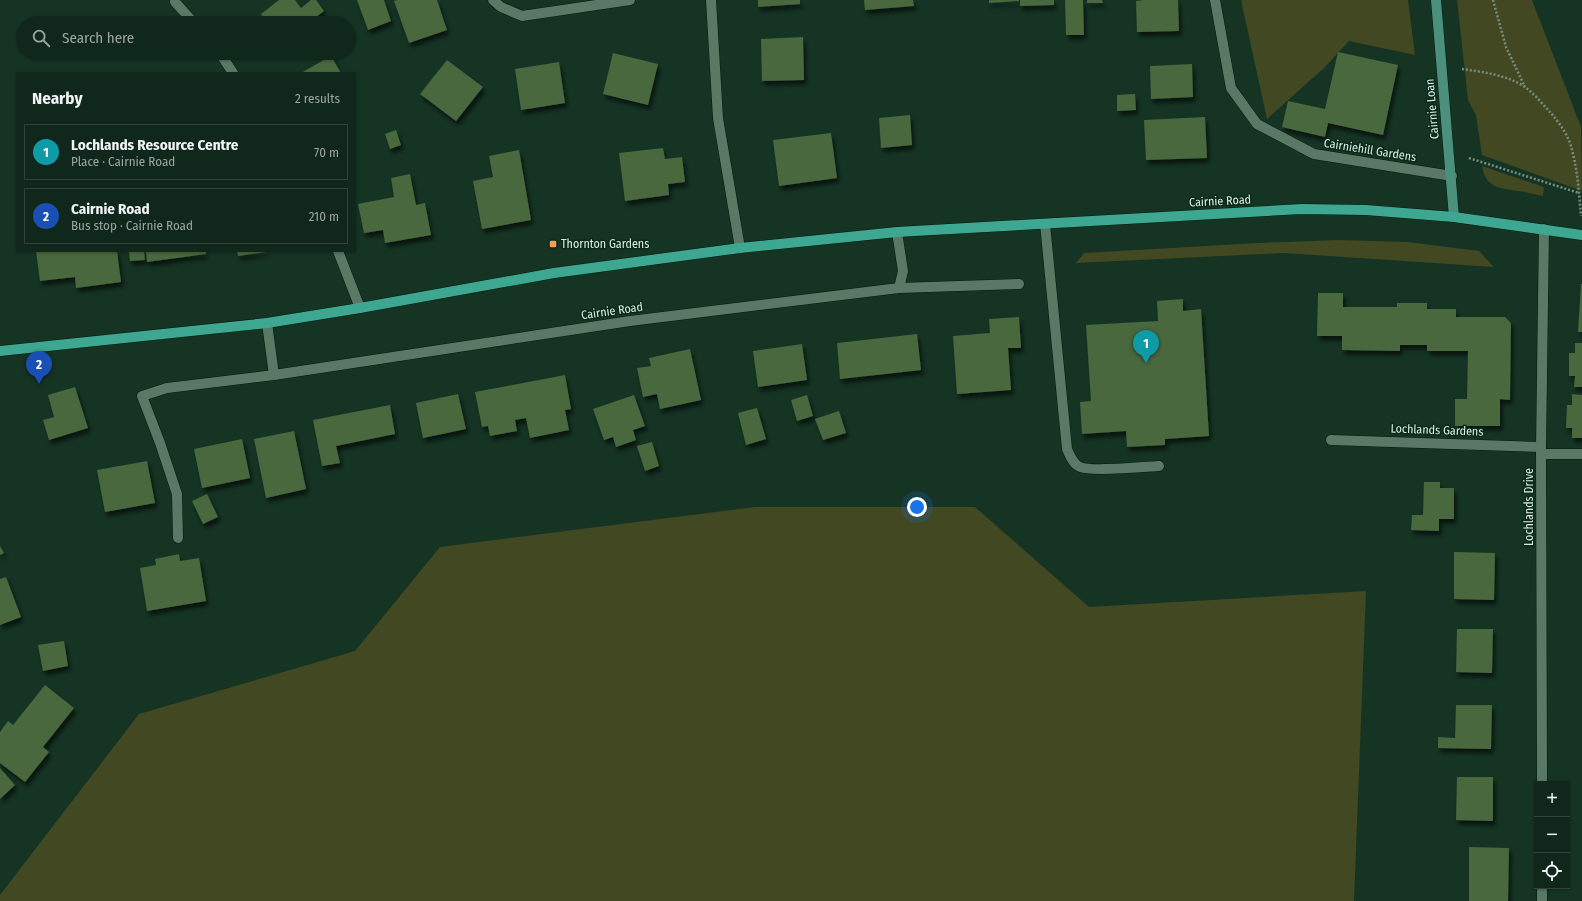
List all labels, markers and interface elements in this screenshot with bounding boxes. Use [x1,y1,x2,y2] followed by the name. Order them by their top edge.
[16,16,356,60] search box
[30,27,52,49] icon: search
[62,29,134,47] text: Search here
[1422,78,1442,140] street label: Cairnie Loan
[32,88,83,109] text: Nearby
[295,91,340,106] text: 2 results
[71,136,238,154] text: Lochlands Resource Centre
[1323,136,1417,164] street label: Cairniehill Gardens
[43,145,49,160] text: 1
[314,145,339,160] text: 70 m
[71,154,175,169] text: Place · Cairnie Road
[1189,192,1251,210] street label: Cairnie Road
[71,200,150,218] text: Cairnie Road
[43,209,49,224] text: 2
[309,209,339,224] text: 210 m
[71,218,193,233] text: Bus stop · Cairnie Road
[561,237,649,251] place label: Thornton Gardens
[548,239,558,249] marker: Thornton Gardens
[580,300,644,322] street label: Cairnie Road
[1133,330,1159,363] pin: 1
[26,351,52,384] pin: 2
[1390,421,1484,439] street label: Lochlands Gardens
[1522,468,1536,546] street label: Lochlands Drive
[907,497,927,517] your location
[1534,781,1570,889] map controls
[1534,781,1570,817] button: +
[1534,817,1570,853] button: −
[1534,853,1570,889] button: locate

